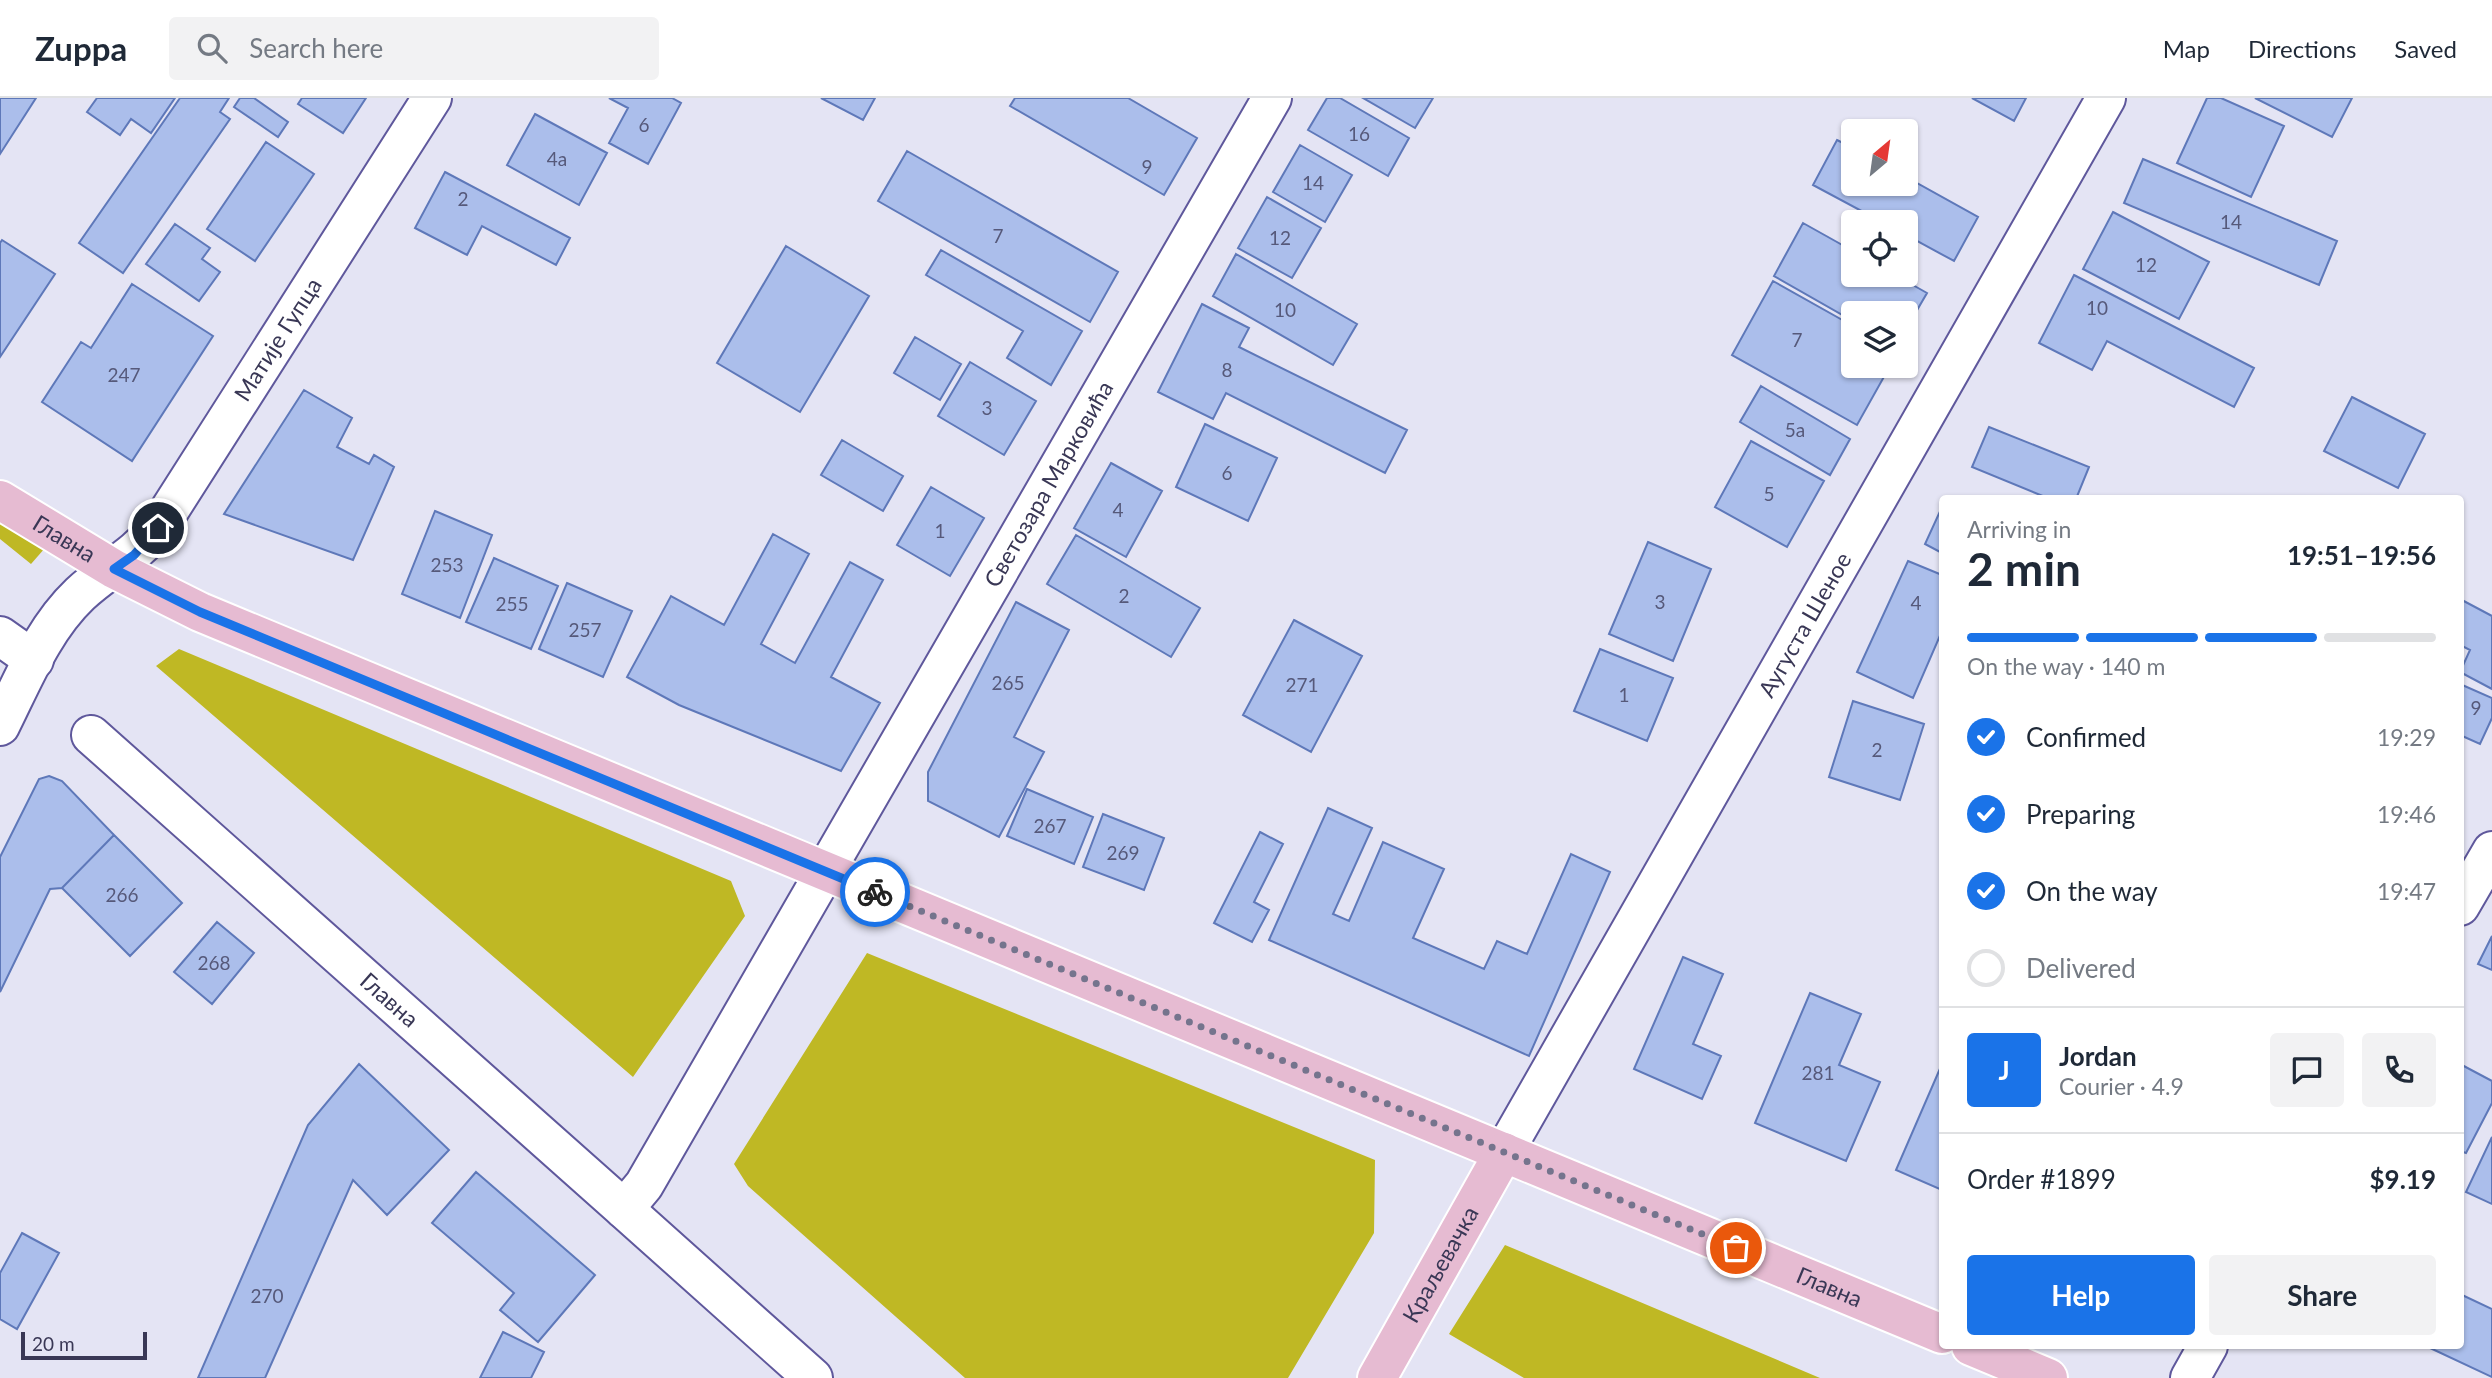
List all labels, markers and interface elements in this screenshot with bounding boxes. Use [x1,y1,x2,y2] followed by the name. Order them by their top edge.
[169,17,659,80] search box
[35,28,127,68] text: Zuppa
[193,29,231,67] icon: search
[249,32,383,64] text: Search here
[2163,34,2210,63] text: Map
[2248,34,2356,63] text: Directions
[2394,34,2457,63] text: Saved
[638,113,650,136] house number: 6
[1841,119,1918,196] north arrow
[1841,119,1918,378] map controls
[1348,122,1370,145] house number: 16
[547,147,567,170] house number: 4a
[1141,155,1153,178] house number: 9
[1302,171,1324,194] house number: 14
[457,187,469,210] house number: 2
[1841,210,1918,287] button: locate
[2220,210,2242,233] house number: 14
[992,224,1004,247] house number: 7
[1269,226,1291,249] house number: 12
[2135,253,2157,276] house number: 12
[228,272,327,406] street label: Матије Гупца
[2086,296,2108,319] house number: 10
[1274,298,1296,321] house number: 10
[1841,301,1918,378] button: layers
[1791,328,1803,351] house number: 7
[1221,358,1233,381] house number: 8
[107,363,141,386] house number: 247
[978,376,1119,592] street label: Светозара Марковића
[981,396,993,419] house number: 3
[1785,418,1805,441] house number: 5a
[1221,461,1233,484] house number: 6
[1763,482,1775,505] house number: 5
[128,498,188,558] pin
[1112,498,1124,521] house number: 4
[28,508,101,568] street label: Главна
[139,509,177,547] icon: home
[1967,515,2071,543] text: Arriving in
[934,519,946,542] house number: 1
[2287,539,2436,571] text: 19:51–19:56
[1967,541,2081,596] text: 2 min
[1752,547,1857,702] street label: Аугуста Шеное
[430,553,464,576] house number: 253
[1118,584,1130,607] house number: 2
[1654,590,1666,613] house number: 3
[1910,591,1922,614] house number: 4
[495,592,529,615] house number: 255
[568,618,602,641] house number: 257
[1967,652,2166,680] text: On the way · 140 m
[991,671,1025,694] house number: 265
[1285,673,1319,696] house number: 271
[1618,683,1630,706] house number: 1
[2470,696,2482,719] house number: 9
[1967,718,2005,756] icon: check
[2026,721,2146,753] text: Confirmed
[2377,723,2436,751] text: 19:29
[1871,738,1883,761] house number: 2
[1967,795,2005,833] icon: check
[2026,798,2135,830] text: Preparing
[2377,800,2436,828] text: 19:46
[1033,814,1067,837] house number: 267
[1106,841,1140,864] house number: 269
[840,857,910,927] courier
[1967,872,2005,910] icon: check
[856,873,894,911] icon: bike
[2026,875,2158,907] text: On the way
[2377,877,2436,905] text: 19:47
[105,883,139,906] house number: 266
[197,951,231,974] house number: 268
[2026,952,2136,984] text: Delivered
[355,966,425,1033] street label: Главна
[2270,1033,2344,1107] button: chat
[2362,1033,2436,1107] button: phone
[2059,1040,2137,1072] text: Jordan
[1998,1054,2010,1086] text: J
[1801,1061,1835,1084] house number: 281
[2059,1072,2184,1100] text: Courier · 4.9
[1967,1163,2116,1195] text: Order #1899
[2370,1163,2436,1195] text: $9.19
[1396,1201,1484,1327] street label: Краљевачка
[1706,1218,1766,1278] pin
[1717,1229,1755,1267] icon: bag
[1967,1255,2195,1335] button: Help
[2209,1255,2436,1335] button: Share
[1793,1260,1867,1312] street label: Главна
[250,1284,284,1307] house number: 270
[21,1329,147,1361] scale bar
[32,1332,75,1355] text: 20 m

